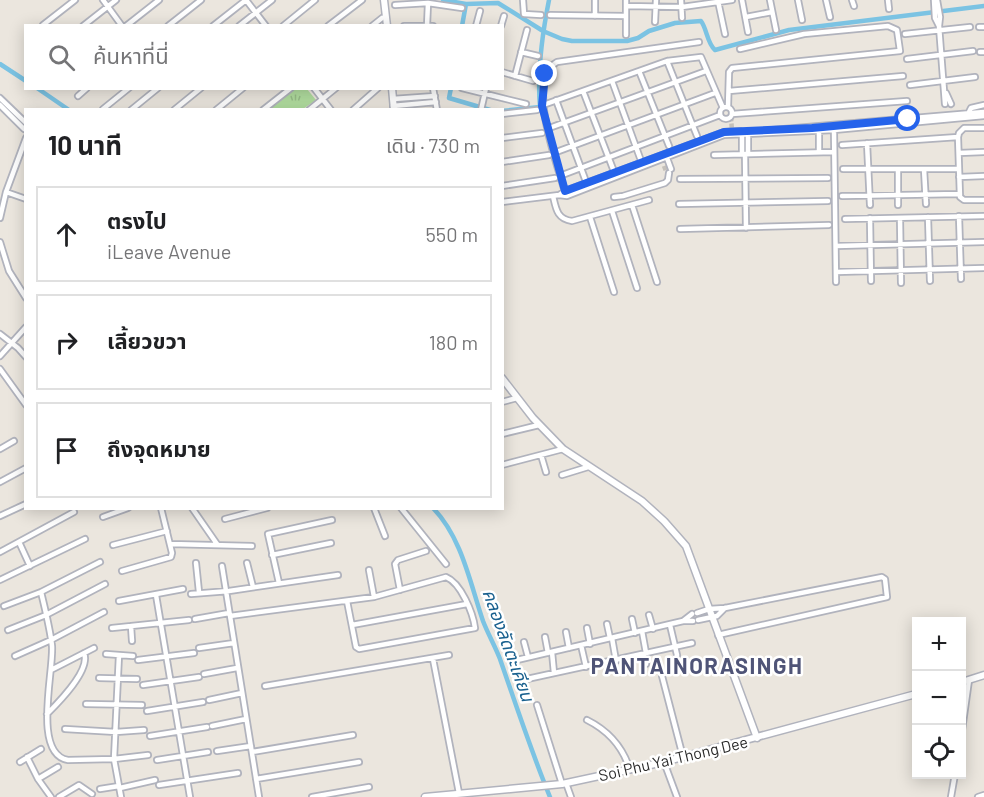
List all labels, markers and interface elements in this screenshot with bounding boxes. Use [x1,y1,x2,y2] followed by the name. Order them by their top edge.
[24,24,504,90] search box
[45,41,78,74] icon: search
[93,42,169,68] text: ค้นหาที่นี่
[531,60,557,86] route end
[894,105,920,131] route start
[48,129,122,160] text: 10 นาที
[386,133,480,157] text: เดิน · 730 m
[107,207,167,233] text: ตรงไป
[50,218,83,251] icon: ahead
[426,222,478,246] text: 550 m
[107,239,232,263] text: iLeave Avenue
[50,326,83,359] icon: right
[107,327,187,353] text: เลี้ยวขวา
[429,330,478,354] text: 180 m
[50,434,83,467] icon: arrive
[107,435,211,461] text: ถึงจุดหมาย
[478,586,540,705] water label: คลองลัดตะเคียน
[912,617,966,779] map controls
[912,617,966,671] button: +
[591,652,803,678] district label: PANTAINORASINGH
[912,671,966,725] button: −
[912,725,966,779] button: locate
[596,732,750,784] street label: Soi Phu Yai Thong Dee

